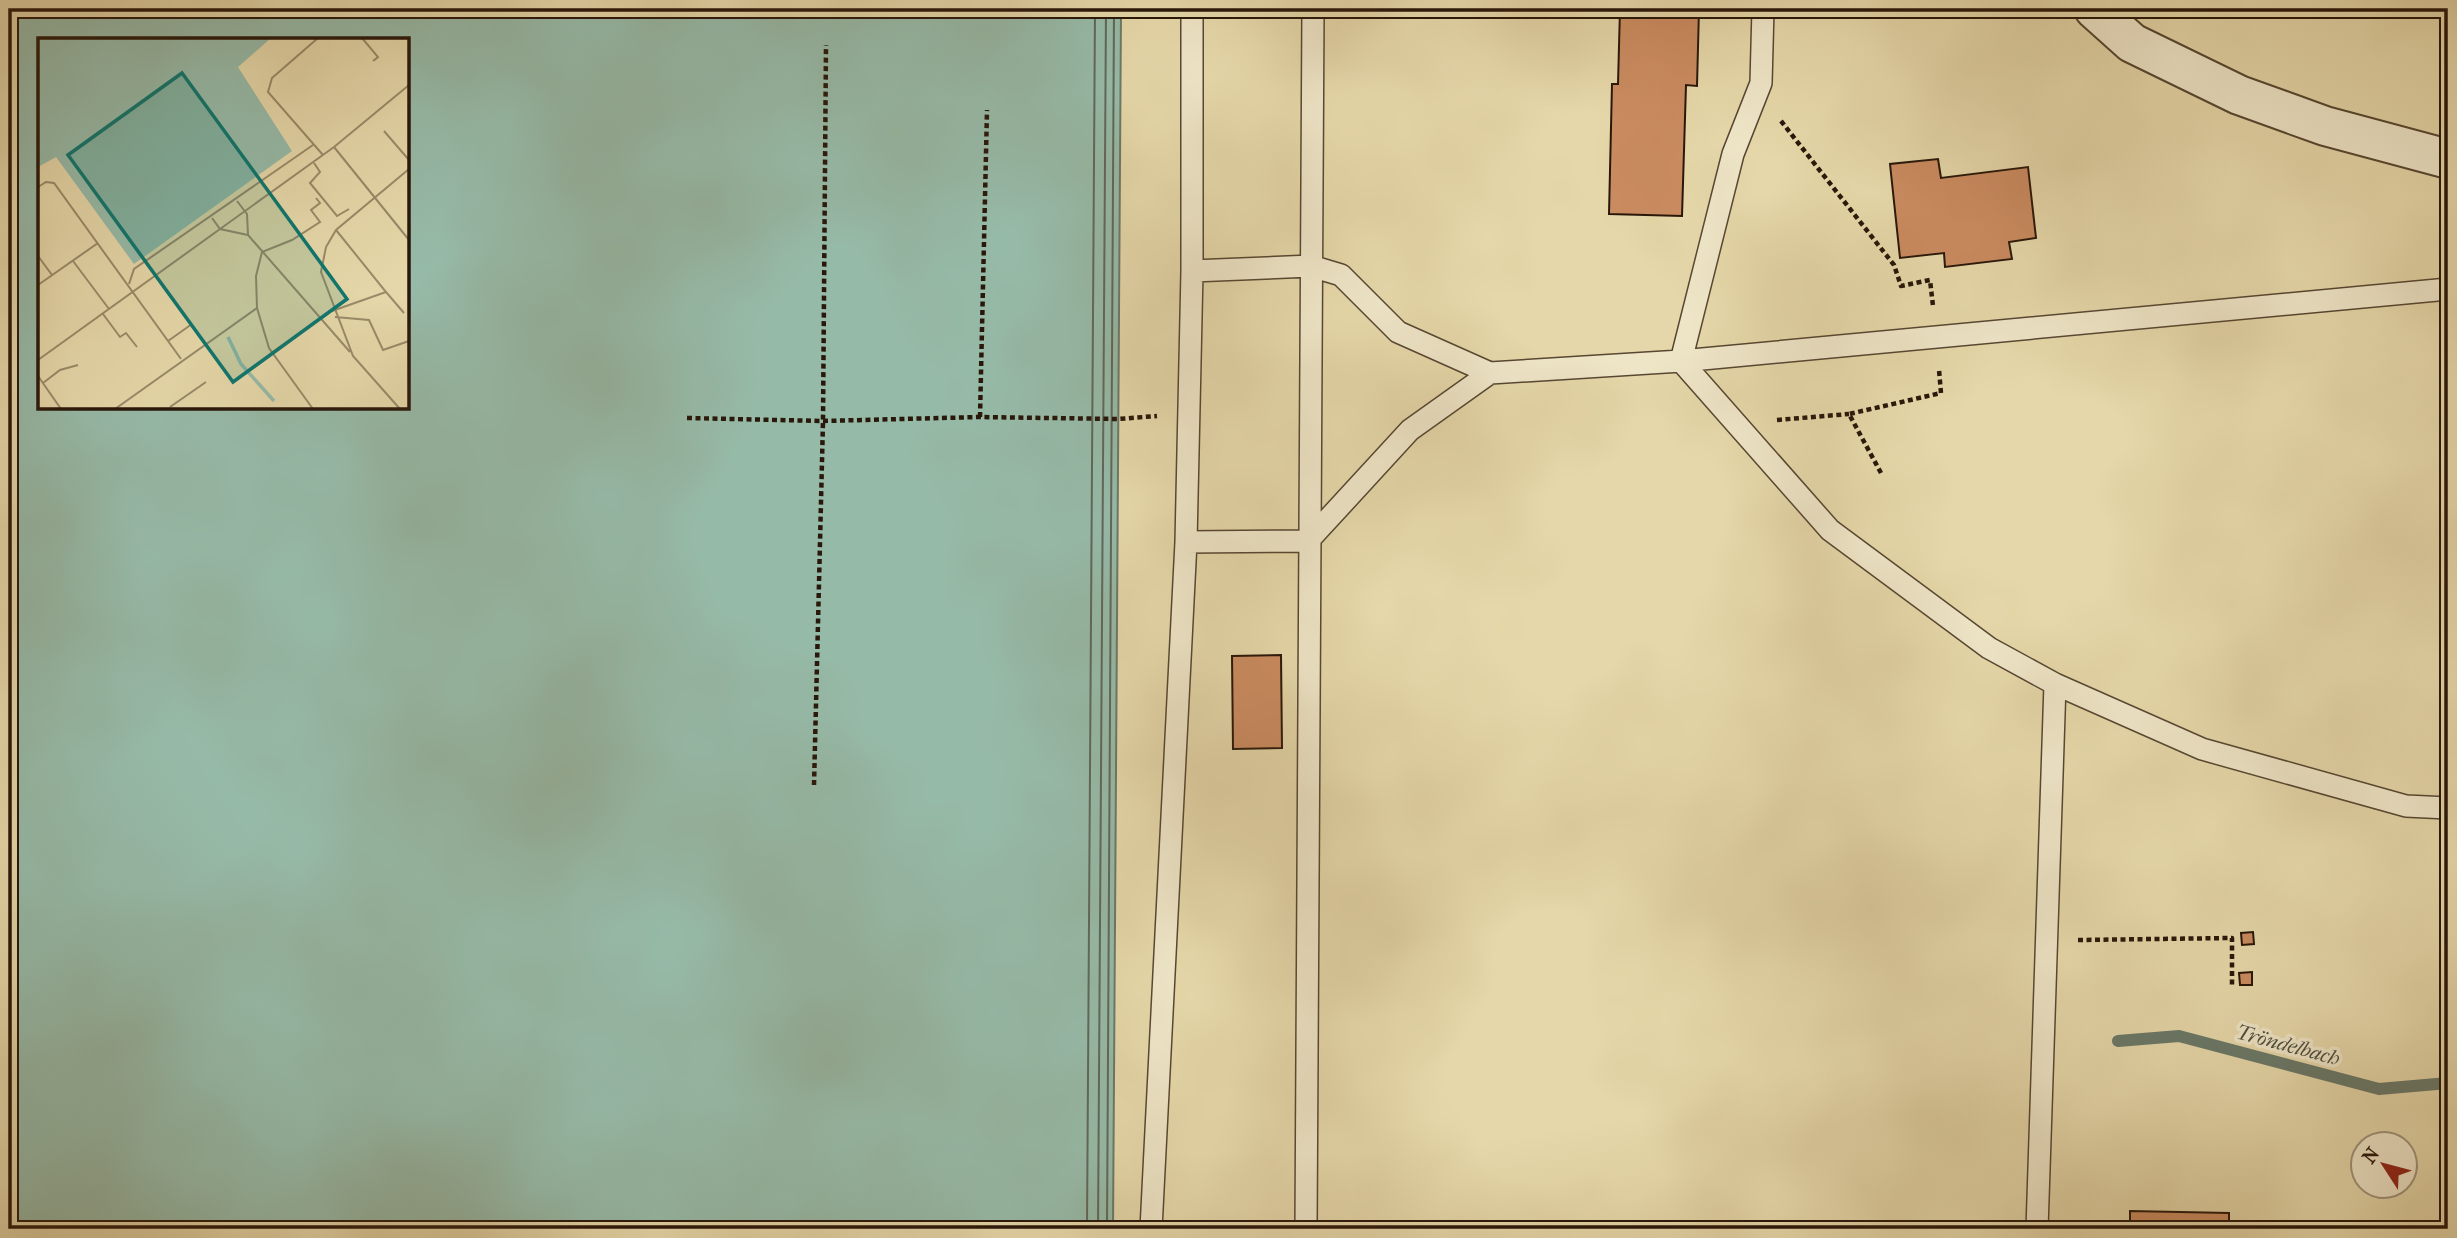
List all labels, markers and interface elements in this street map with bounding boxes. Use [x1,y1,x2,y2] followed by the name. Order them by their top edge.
[38,38,410,410] inset map
[2233,1020,2343,1070] water label: Tröndelbach
[2348,1130,2418,1200] north arrow
[2358,1143,2385,1168] text: N

